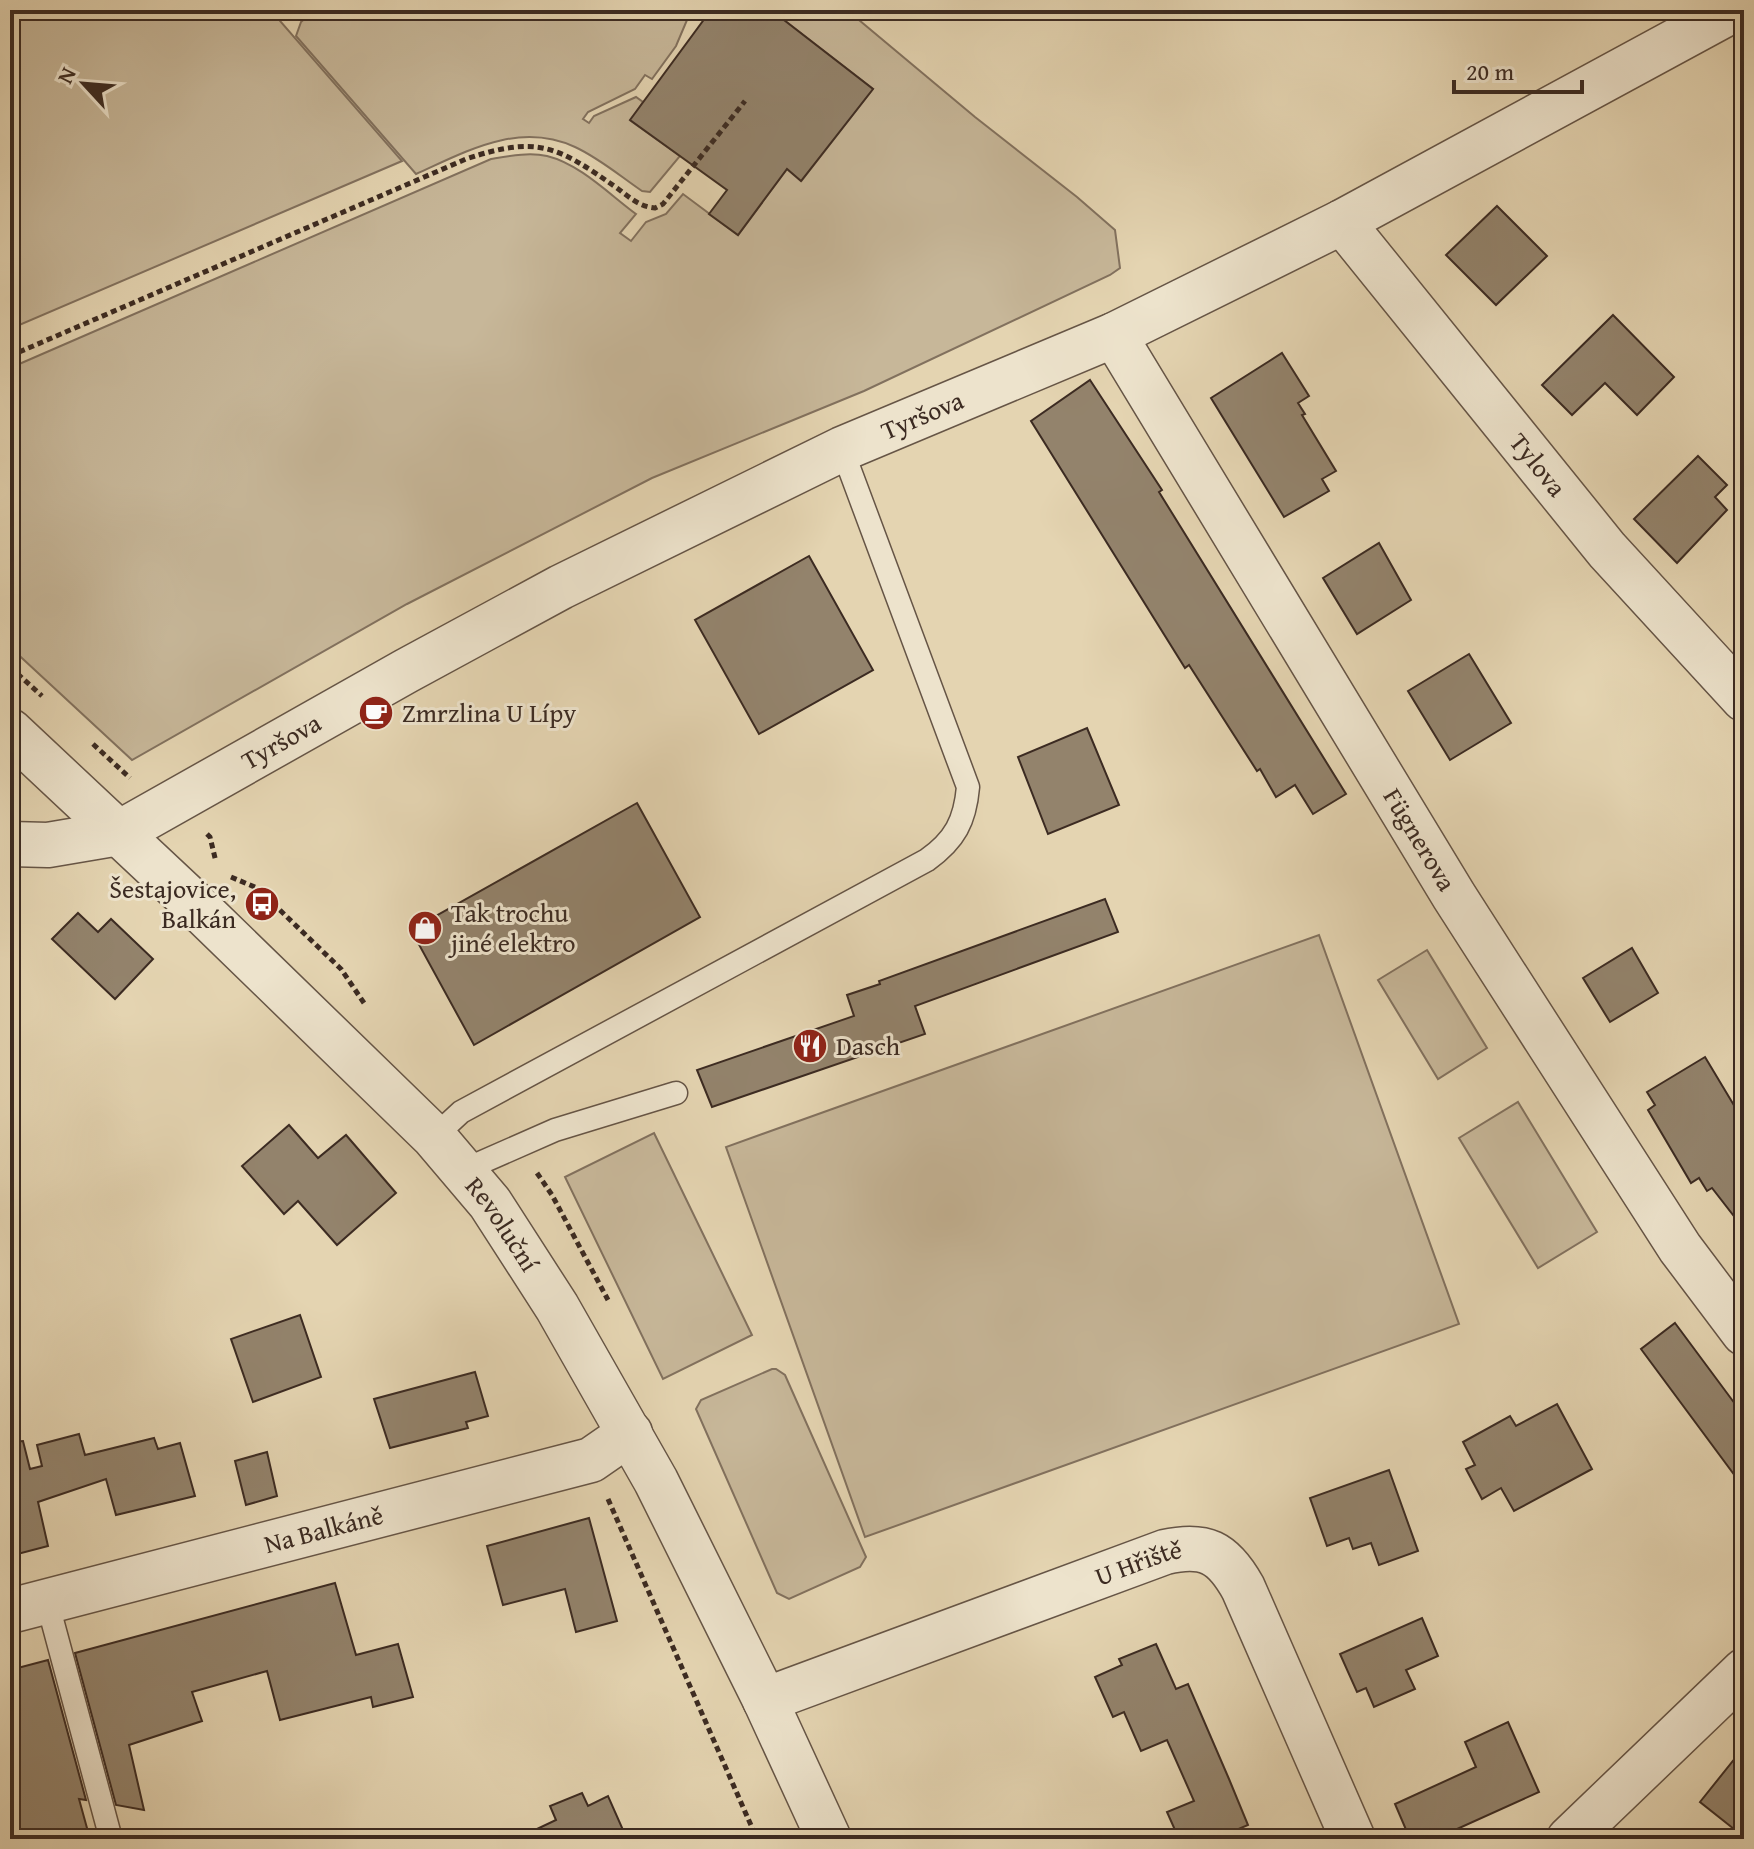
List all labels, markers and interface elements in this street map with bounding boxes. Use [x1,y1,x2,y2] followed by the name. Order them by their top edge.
[44,44,124,124] north arrow
[1454,44,1582,94] scale bar
[1466,54,1514,89] text: 20 m
[48,61,84,89] text: N
[875,380,970,450] street label: Tyršova
[1501,424,1577,505] street label: Tylova
[402,693,576,732] place label: Zmrzlina U Lípy
[357,694,395,732] cafe icon: Zmrzlina U Lípy
[234,703,328,779] street label: Tyršova
[1374,780,1467,899] street label: Fügnerova
[109,869,236,938] place label: Šestajovice, Balkán
[243,885,281,923] bus stop icon: Šestajovice, Balkán
[447,893,575,962] place label: Tak trochu jiné elektro
[406,909,444,947] shop icon: Tak trochu jiné elektro
[836,1026,901,1065] place label: Dasch
[791,1027,829,1065] restaurant icon: Dasch
[456,1168,550,1280] street label: Revoluční
[260,1495,387,1563] street label: Na Balkáně
[1089,1529,1184,1595] street label: U Hřiště

